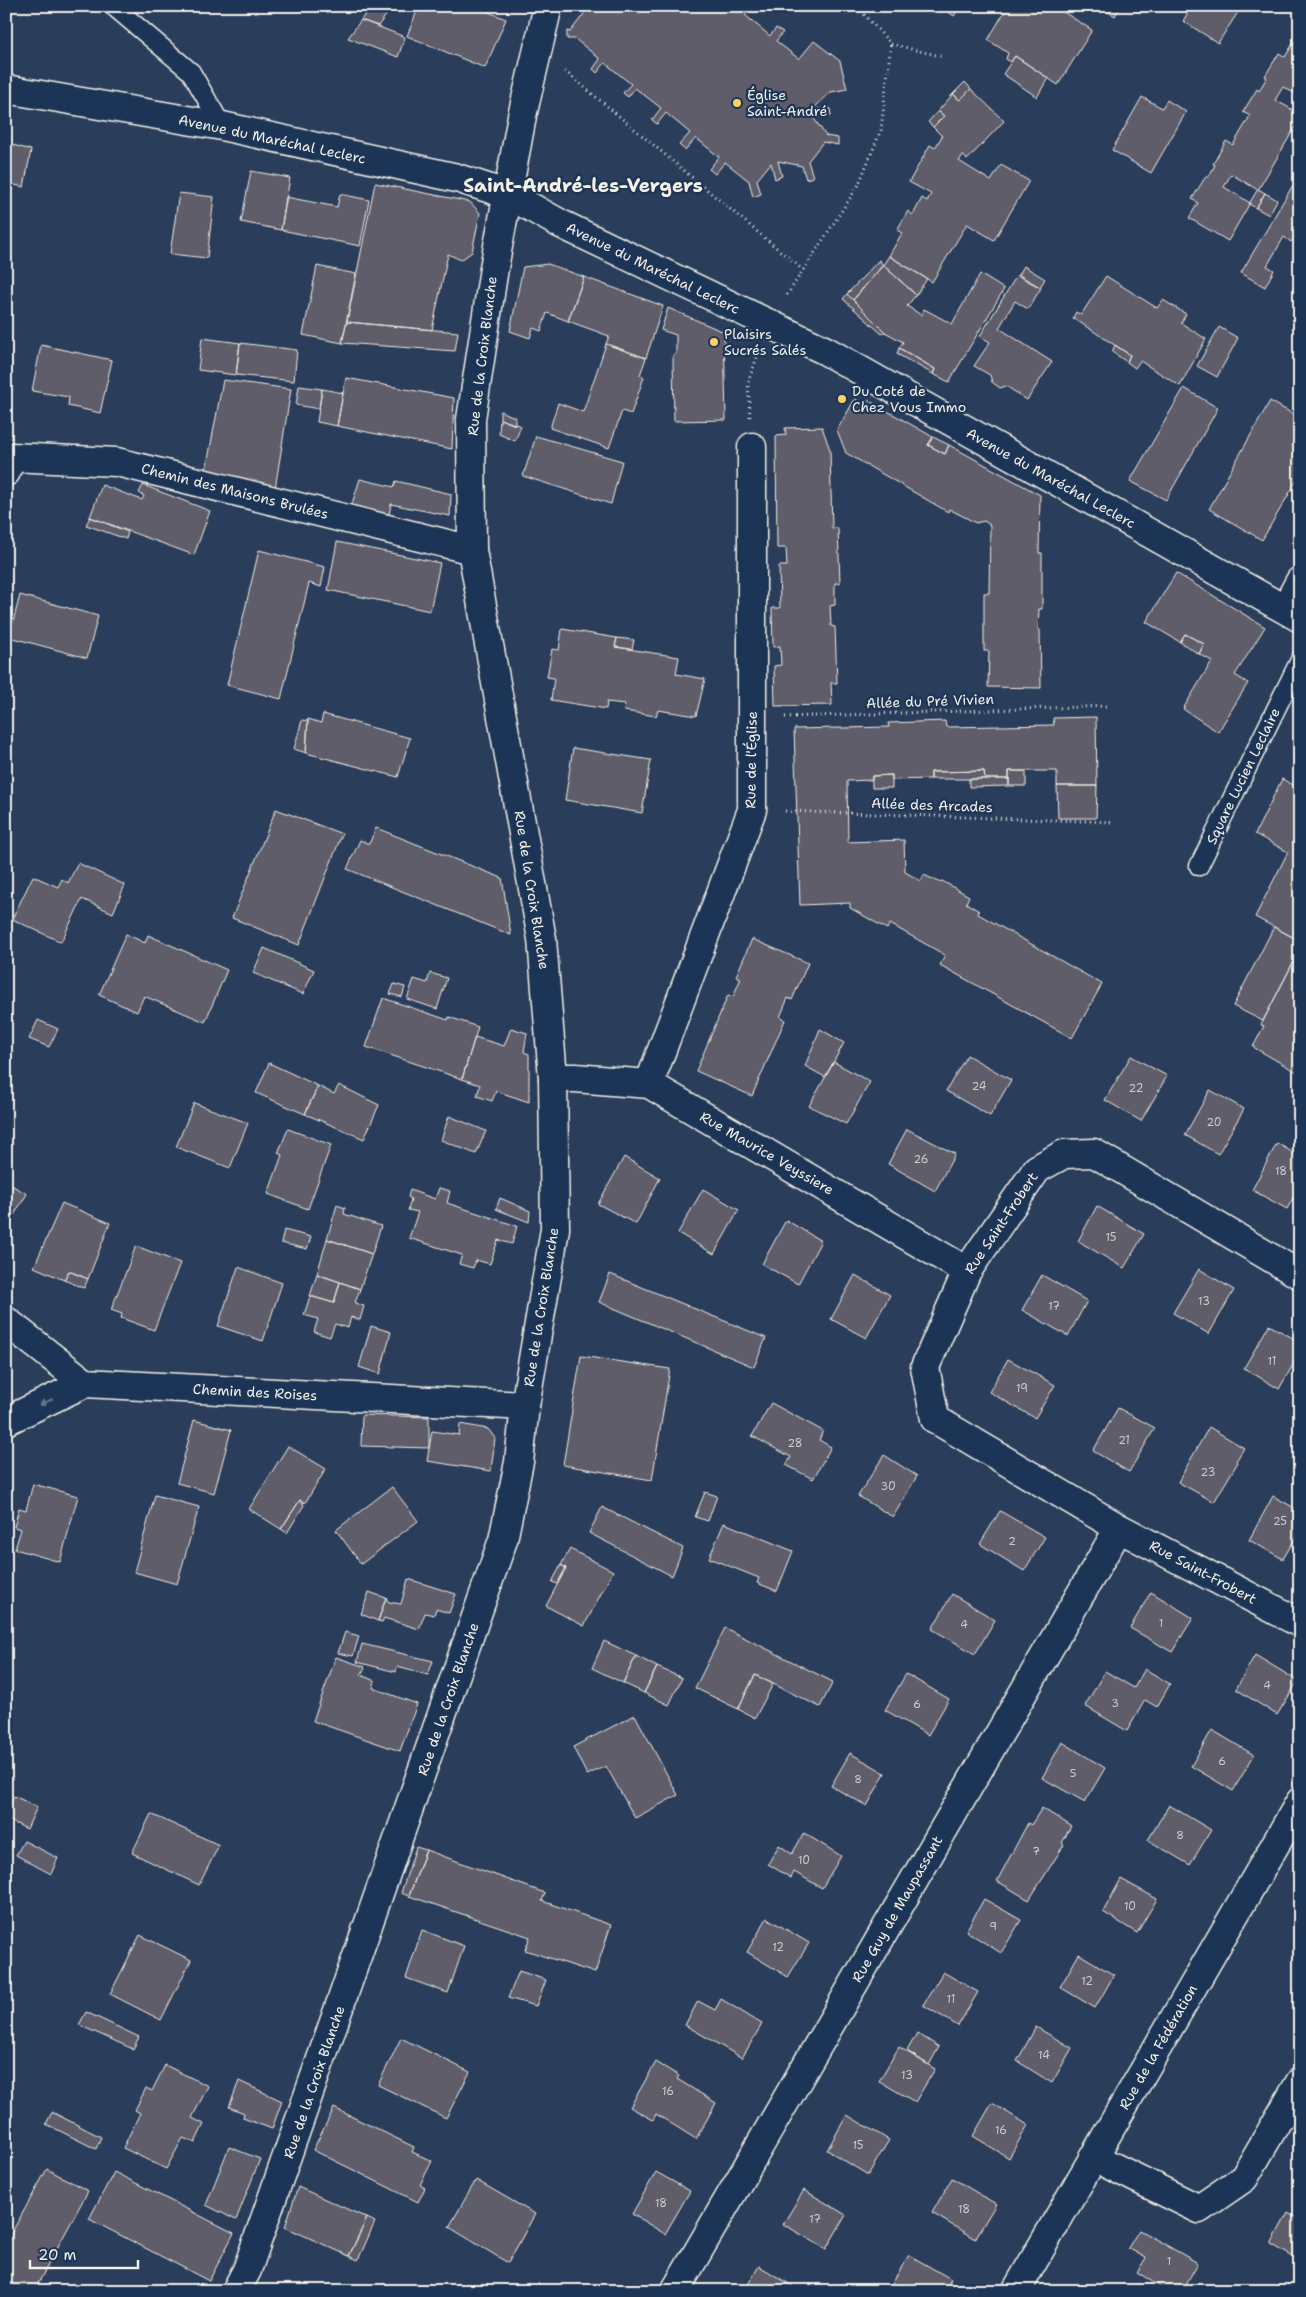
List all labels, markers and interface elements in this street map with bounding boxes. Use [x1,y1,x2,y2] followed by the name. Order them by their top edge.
[747,86,827,120] place label: Église Saint-André
[731,97,743,109] marker: Église Saint-André
[177,110,367,168] street label: Avenue du Maréchal Leclerc
[463,173,703,198] district label: Saint-André-les-Vergers
[563,218,743,318] street label: Avenue du Maréchal Leclerc
[463,275,501,437] street label: Rue de la Croix Blanche
[724,325,807,359] place label: Plaisirs Sucrés Salés
[708,336,720,348] marker: Plaisirs Sucrés Salés
[852,382,966,416] place label: Du Coté de Chez Vous Immo
[836,393,848,405] marker: Du Coté de Chez Vous Immo
[963,424,1139,532] street label: Avenue du Maréchal Leclerc
[140,459,331,523] street label: Chemin des Maisons Brulées
[866,690,995,712] street label: Allée du Pré Vivien
[1202,705,1284,847] street label: Square Lucien Leclaire
[741,711,761,809] street label: Rue de l'Église
[871,794,993,816] street label: Allée des Arcades
[511,809,553,971] street label: Rue de la Croix Blanche
[972,1079,987,1094] house number: 24
[1129,1081,1143,1096] house number: 22
[697,1107,837,1199] street label: Rue Maurice Veyssiere
[1206,1115,1222,1130] house number: 20
[914,1152,928,1167] house number: 26
[1275,1164,1287,1179] house number: 18
[960,1169,1042,1277] street label: Rue Saint-Frobert
[520,1226,562,1388] street label: Rue de la Croix Blanche
[1105,1230,1117,1245] house number: 15
[1198,1294,1210,1309] house number: 13
[1048,1299,1060,1314] house number: 17
[1268,1354,1276,1369] house number: 11
[192,1380,318,1404] street label: Chemin des Roises
[1016,1381,1028,1396] house number: 19
[39,1398,53,1406] one-way arrow
[1118,1433,1130,1448] house number: 21
[787,1436,803,1451] house number: 28
[1201,1465,1215,1480] house number: 23
[880,1479,896,1494] house number: 30
[1273,1514,1287,1529] house number: 25
[1008,1534,1016,1549] house number: 2
[1146,1536,1260,1608] street label: Rue Saint-Frobert
[1159,1616,1163,1631] house number: 1
[960,1617,968,1632] house number: 4
[413,1620,483,1778] street label: Rue de la Croix Blanche
[1263,1678,1271,1693] house number: 4
[1111,1696,1119,1711] house number: 3
[913,1697,921,1712] house number: 6
[1218,1754,1226,1769] house number: 6
[1070,1766,1077,1781] house number: 5
[854,1772,862,1787] house number: 8
[1176,1828,1184,1843] house number: 8
[848,1833,946,1985] street label: Rue Guy de Maupassant
[1032,1844,1040,1859] house number: 7
[798,1853,810,1868] house number: 10
[1124,1899,1136,1914] house number: 10
[989,1919,997,1934] house number: 9
[772,1940,784,1955] house number: 12
[1081,1974,1093,1989] house number: 12
[1115,1981,1201,2113] street label: Rue de la Fédération
[947,1992,955,2007] house number: 11
[279,2003,349,2161] street label: Rue de la Croix Blanche
[1038,2048,1050,2063] house number: 14
[901,2068,913,2083] house number: 13
[662,2084,674,2099] house number: 16
[995,2123,1007,2138] house number: 16
[852,2138,864,2153] house number: 15
[655,2196,667,2211] house number: 18
[958,2202,970,2217] house number: 18
[809,2212,821,2227] house number: 17
[30,2237,138,2269] scale bar
[38,2245,77,2265] text: 20 m
[1167,2254,1171,2269] house number: 1

